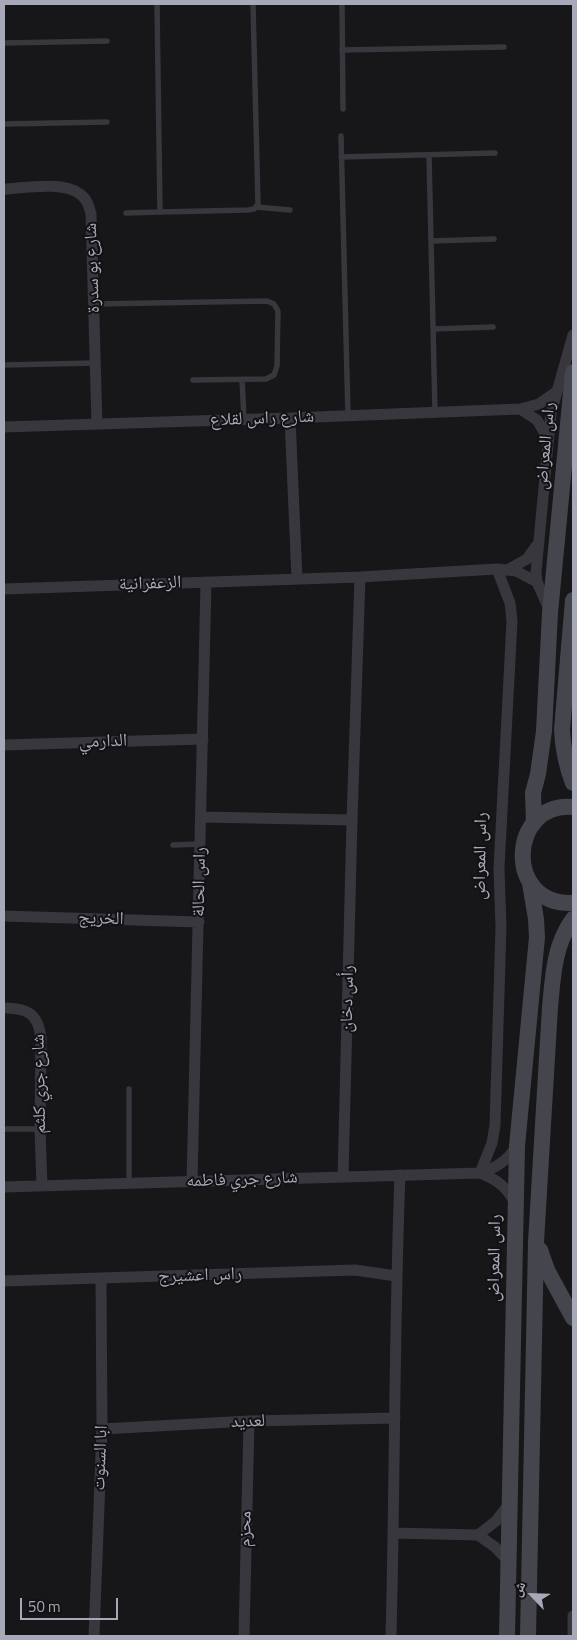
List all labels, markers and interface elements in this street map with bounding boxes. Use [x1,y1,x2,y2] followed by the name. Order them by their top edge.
[81,223,105,313] street label: شارع بو سدرة
[531,401,561,491] street label: راس المعراض
[210,406,314,432] street label: شارع راس لقلاع
[118,572,182,596] street label: الزعفرانية
[78,730,128,754] street label: الدارمي
[469,812,493,900] street label: راس المعراض
[189,847,211,917] street label: راس الحالة
[78,907,124,931] street label: الخريج
[337,965,359,1033] street label: رأس دخان
[28,1034,52,1134] street label: شارع جري كلثم
[186,1167,298,1193] street label: شارع جري فاطمه
[483,1214,507,1302] street label: راس المعراض
[158,1264,242,1288] street label: راس اعشيرج
[230,1411,266,1433] street label: لعديد
[89,1425,113,1491] street label: ابا السنوت
[235,1511,257,1547] street label: محزم
[507,1570,557,1620] north arrow
[505,1578,530,1600] text: ش
[22,1588,120,1620] scale bar
[28,1595,61,1618] text: 50 m

